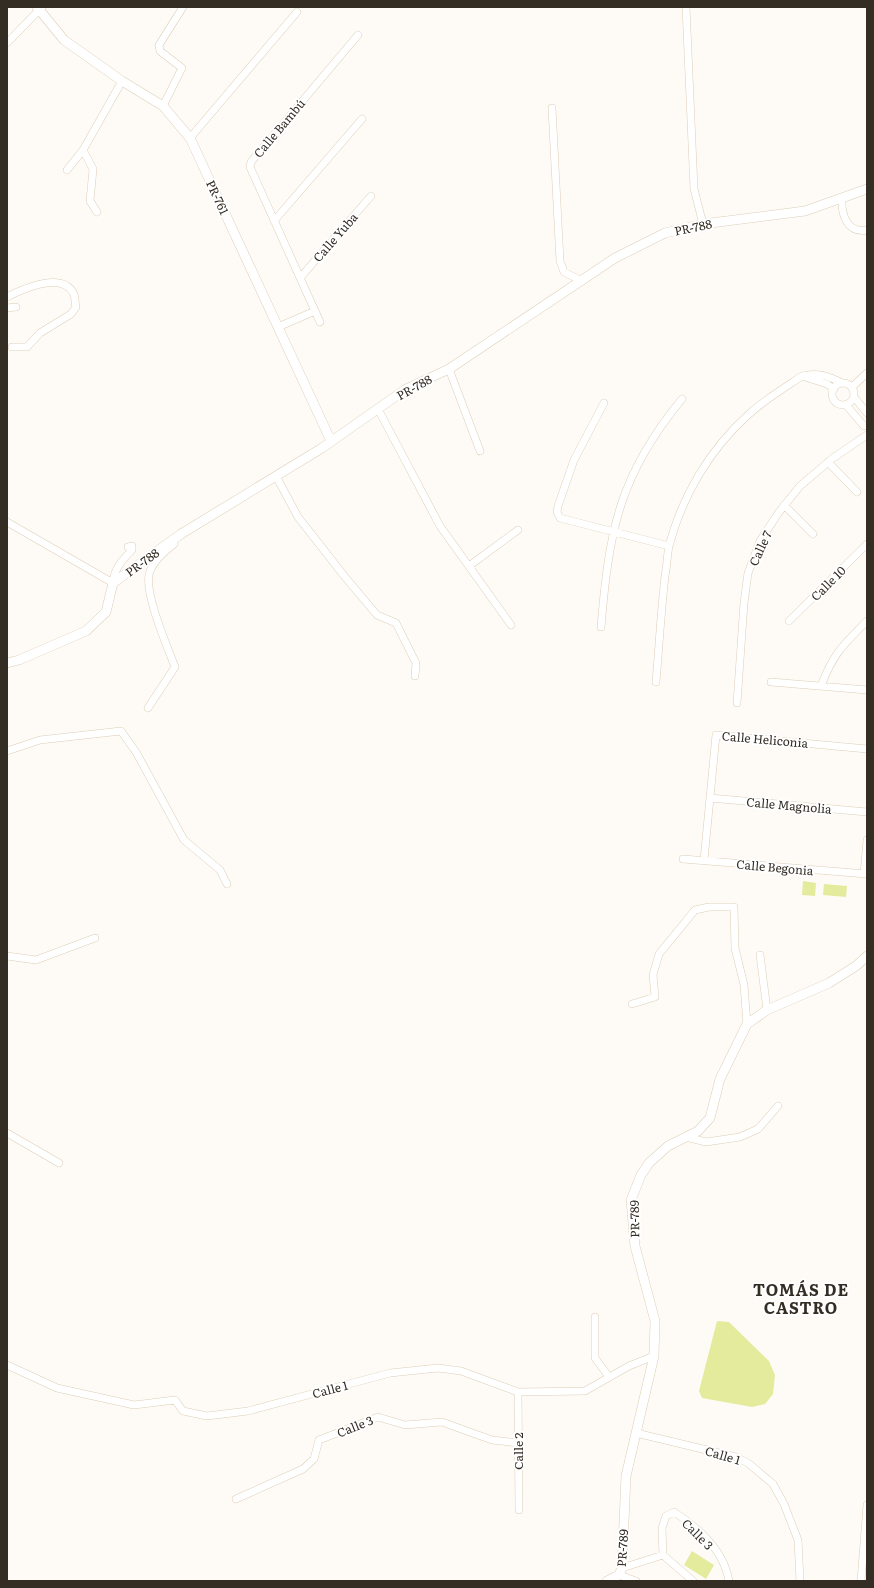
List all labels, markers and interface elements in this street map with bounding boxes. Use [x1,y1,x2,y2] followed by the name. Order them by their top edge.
[249,94,309,161] street label: Calle Bambú
[202,177,234,217] street label: PR-761
[309,208,362,266] street label: Calle Yuba
[672,214,714,240] street label: PR-788
[393,370,435,404] street label: PR-788
[744,527,776,569] street label: Calle 7
[121,543,163,580] street label: PR-788
[806,561,850,605] street label: Calle 10
[721,726,809,752] street label: Calle Heliconia
[746,792,833,818] street label: Calle Magnolia
[736,855,815,879] street label: Calle Begonia
[625,1200,643,1238] street label: PR-789
[753,1277,849,1319] district label: TOMÁS DE CASTRO
[310,1376,350,1402] street label: Calle 1
[334,1411,376,1441] street label: Calle 3
[509,1432,527,1470] street label: Calle 2
[703,1441,743,1469] street label: Calle 1
[678,1514,718,1554] street label: Calle 3
[612,1529,632,1567] street label: PR-789

